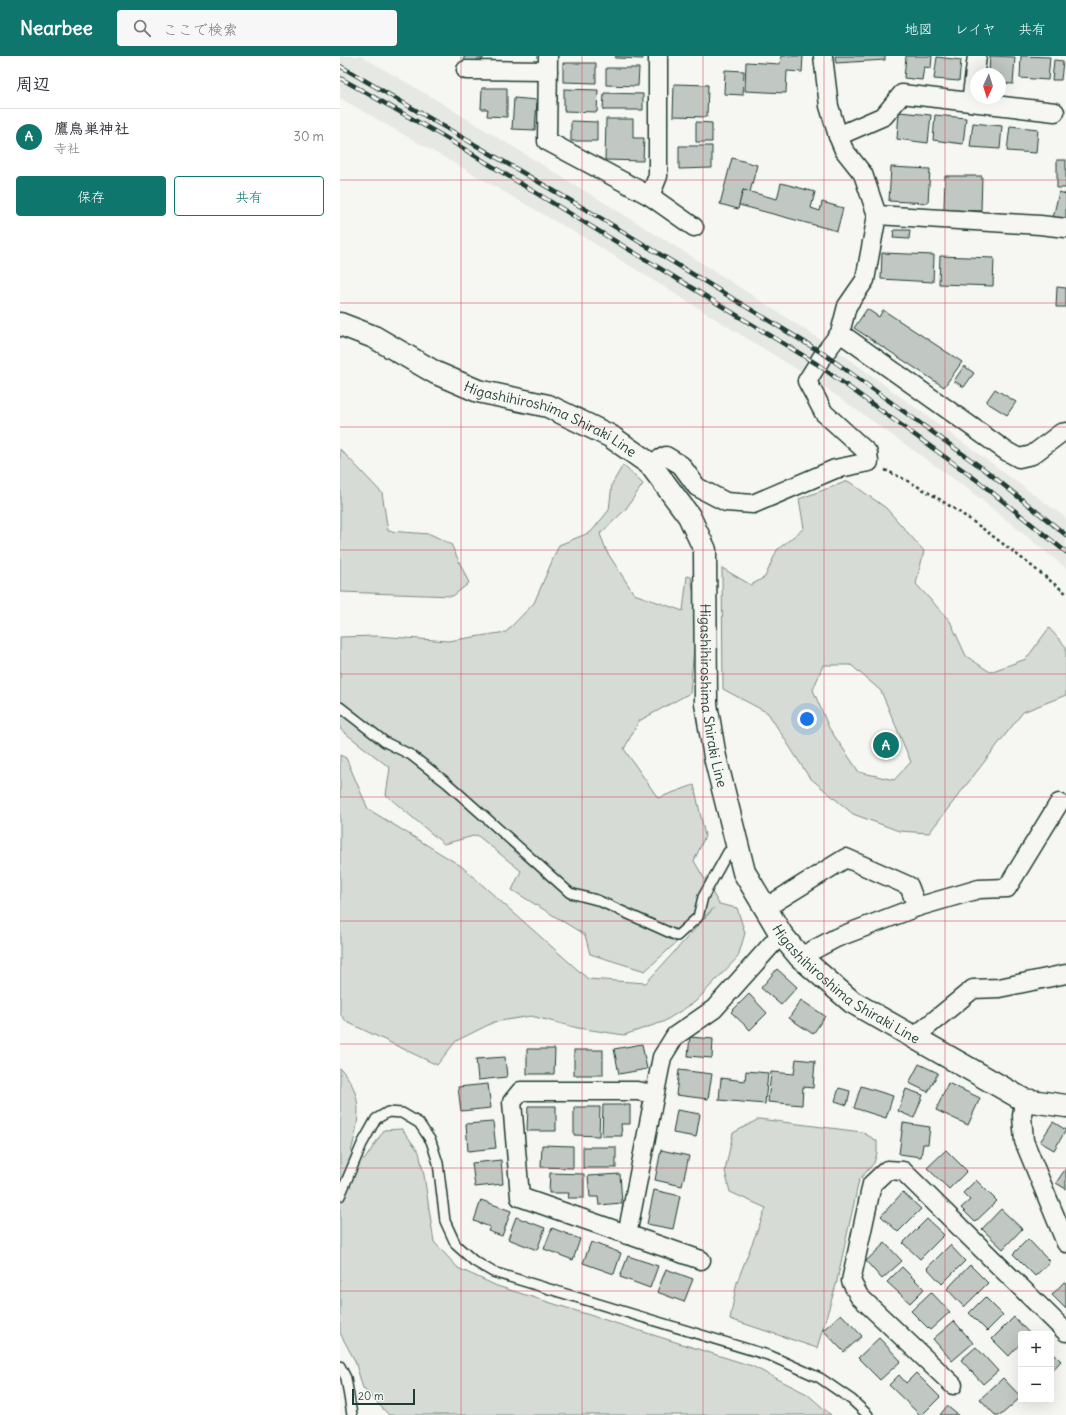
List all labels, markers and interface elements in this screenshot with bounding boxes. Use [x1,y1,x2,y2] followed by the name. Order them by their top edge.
[117,10,397,46] search box
[20,16,93,40] text: Nearbee
[131,17,153,39] icon: search
[163,20,238,39] text: ここで検索
[905,20,933,38] text: 地図
[955,20,996,38] text: レイヤ
[1018,20,1046,38] text: 共有
[970,68,1006,104] north arrow
[16,73,50,95] text: 周辺
[54,119,129,138] text: 鷹鳥巣神社
[25,128,33,145] text: A
[294,128,324,145] text: 30 m
[54,140,80,157] text: 寺社
[16,176,166,216] button: 保存
[174,176,324,216] button: 共有
[461,377,640,461] street label: Higashihiroshima Shiraki Line
[696,604,731,789] street label: Higashihiroshima Shiraki Line
[797,709,817,729] your location
[873,730,899,760] pin: A
[768,921,923,1048] street label: Higashihiroshima Shiraki Line
[1018,1331,1054,1403] map controls
[1018,1331,1054,1367] button: +
[1018,1367,1054,1403] button: −
[352,1387,415,1406] scale bar
[358,1389,384,1403] text: 20 m

